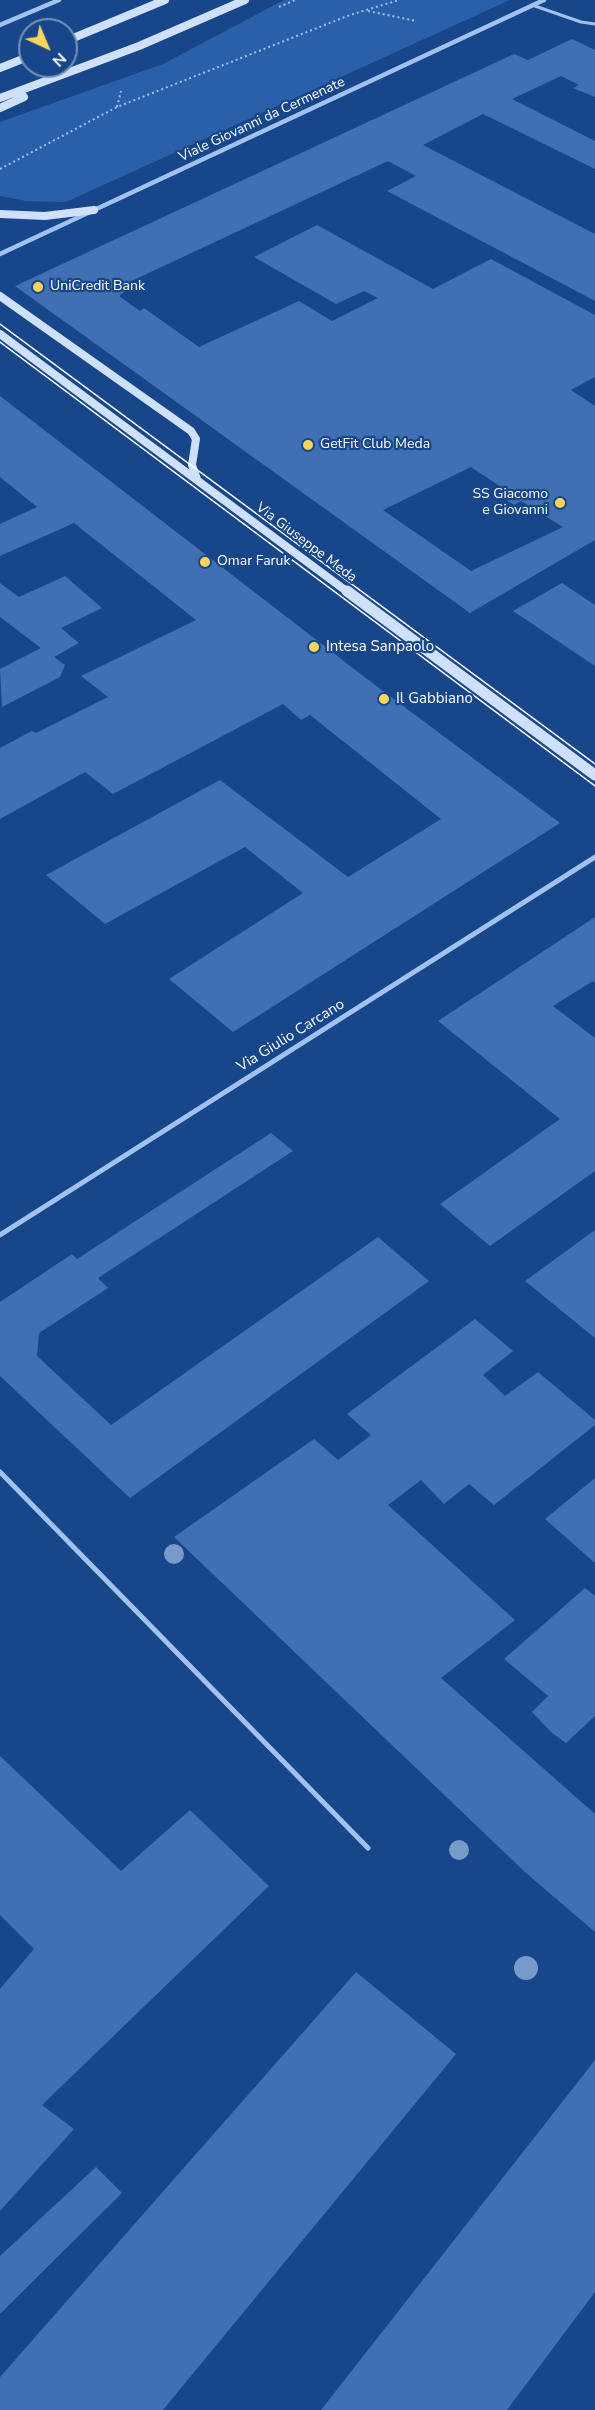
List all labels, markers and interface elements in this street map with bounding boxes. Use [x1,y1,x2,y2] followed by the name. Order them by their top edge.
[18,18,78,78] north arrow
[47,47,71,72] text: N
[176,74,348,166] street label: Viale Giovanni da Cermenate
[50,279,145,295] place label: UniCredit Bank
[31,280,45,294] marker: UniCredit Bank
[320,437,430,453] place label: GetFit Club Meda
[301,438,315,452] marker: GetFit Club Meda
[472,487,548,520] place label: SS Giacomo e Giovanni
[553,496,567,510] marker: SS Giacomo e Giovanni
[252,500,360,586] street label: Via Giuseppe Meda
[217,554,290,570] place label: Omar Faruk
[198,555,212,569] marker: Omar Faruk
[326,638,434,656] place label: Intesa Sanpaolo
[307,640,321,654] marker: Intesa Sanpaolo
[396,690,473,708] place label: Il Gabbiano
[377,692,391,706] marker: Il Gabbiano
[234,996,348,1076] street label: Via Giulio Carcano

